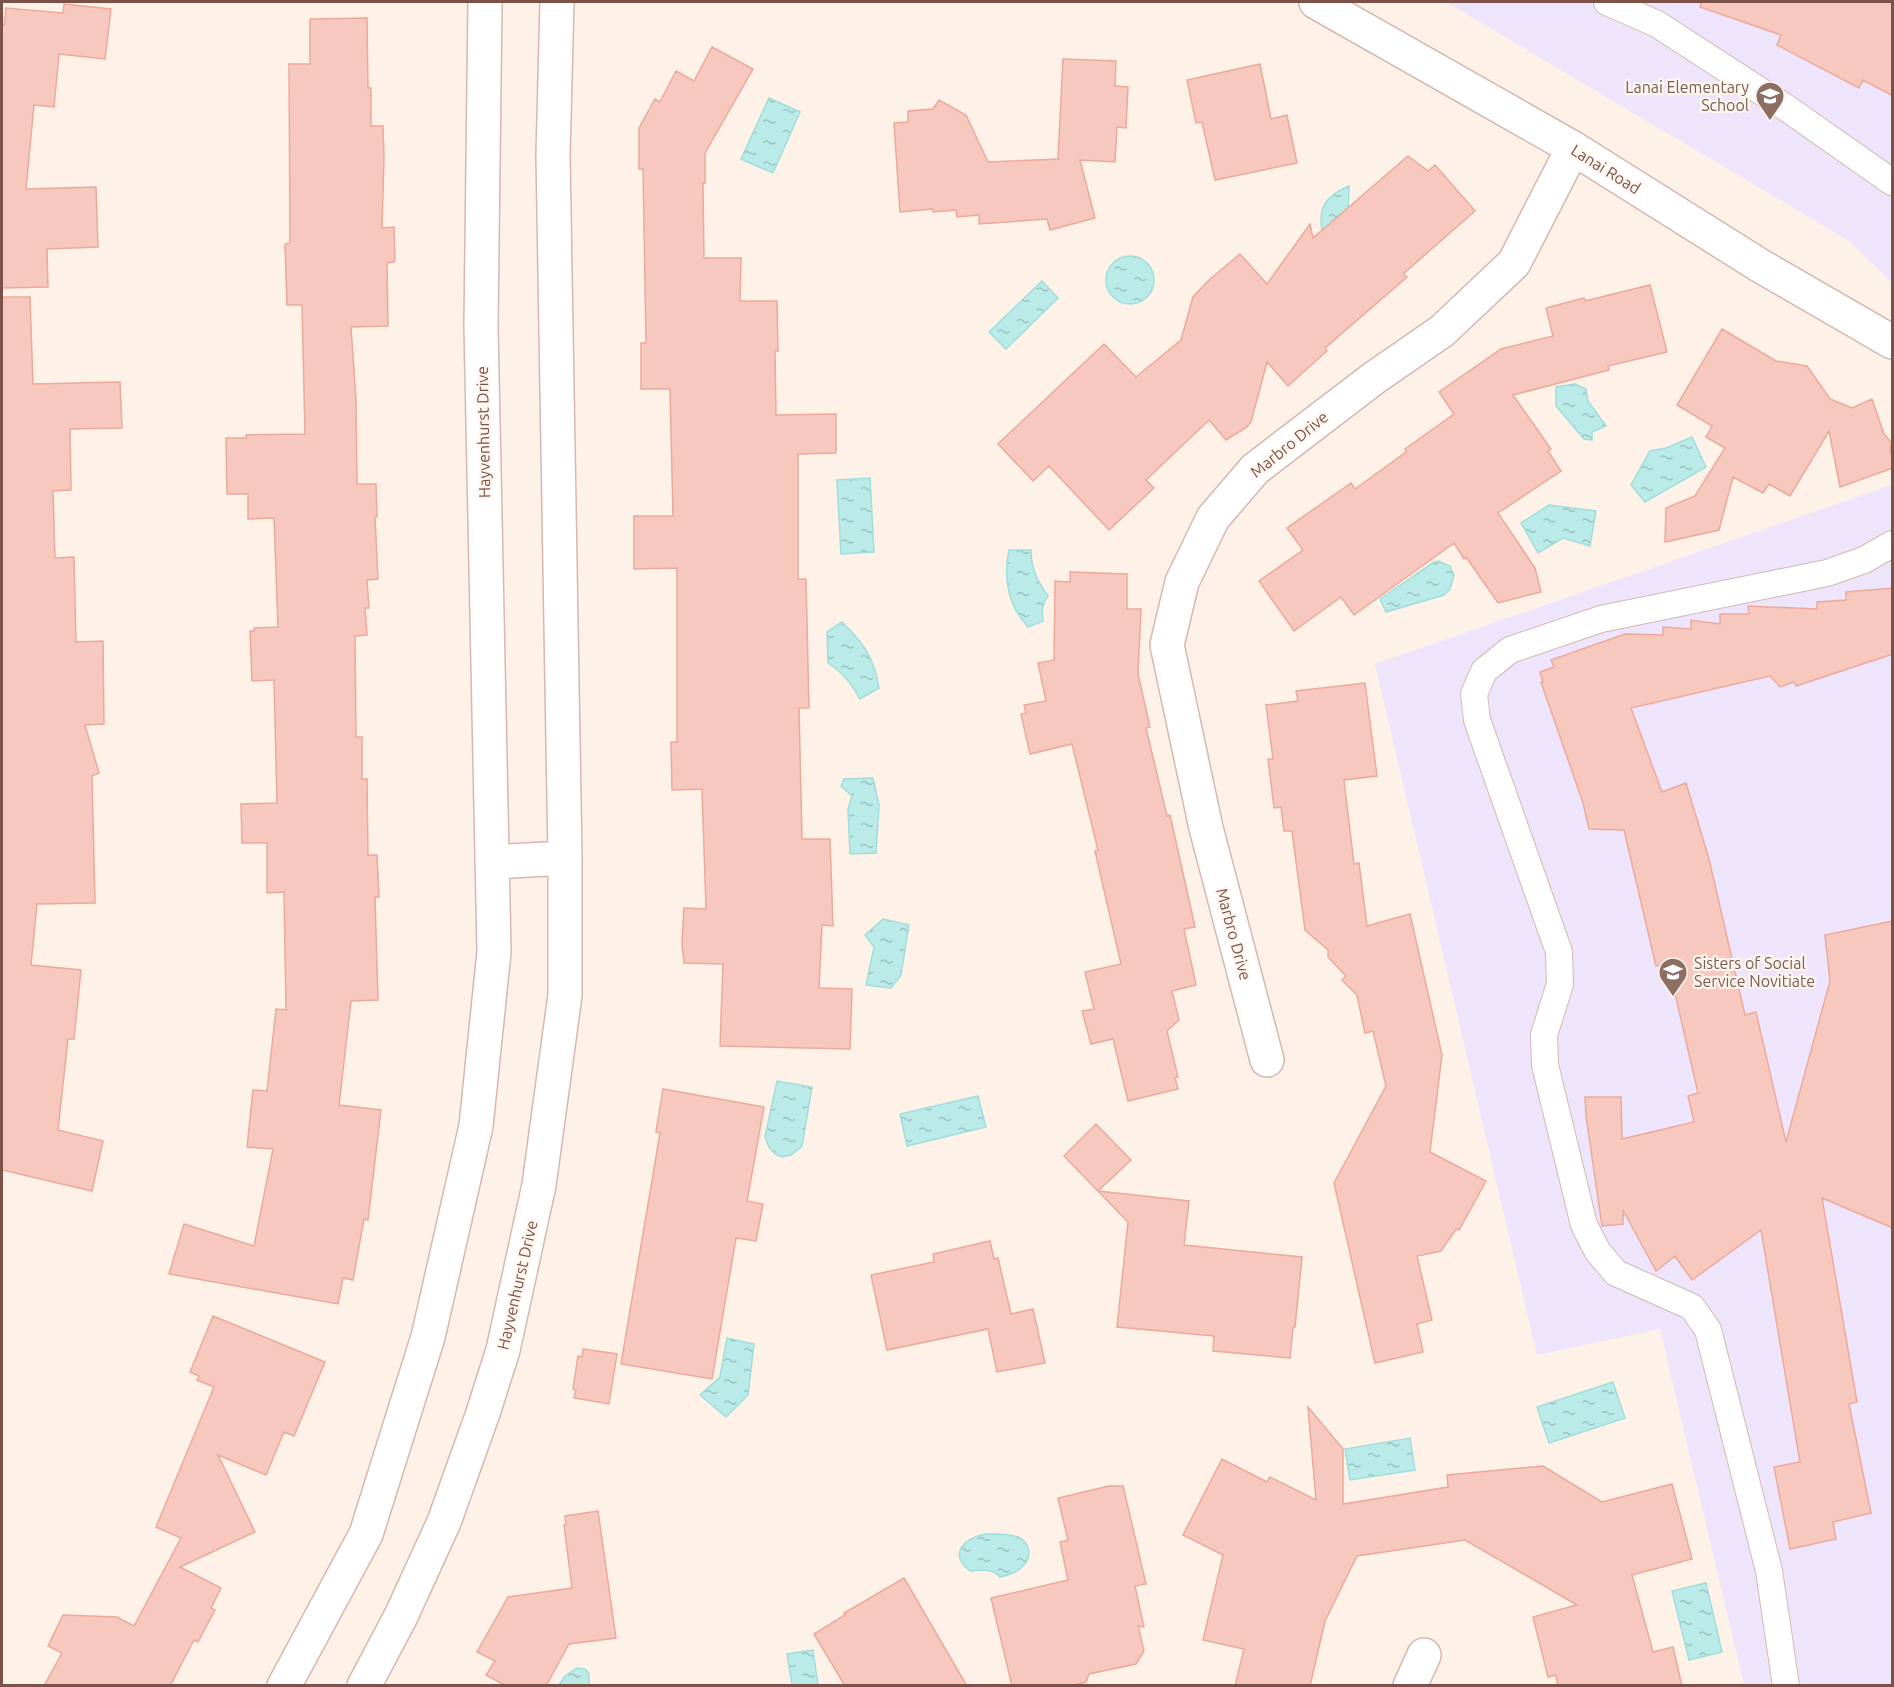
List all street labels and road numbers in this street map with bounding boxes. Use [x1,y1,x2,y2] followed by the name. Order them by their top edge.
[1568,141,1644,197] street label: Lanai Road
[473,366,493,498] street label: Hayvenhurst Drive
[1247,407,1331,481] street label: Marbro Drive
[1213,886,1255,982] street label: Marbro Drive
[493,1219,541,1351] street label: Hayvenhurst Drive

